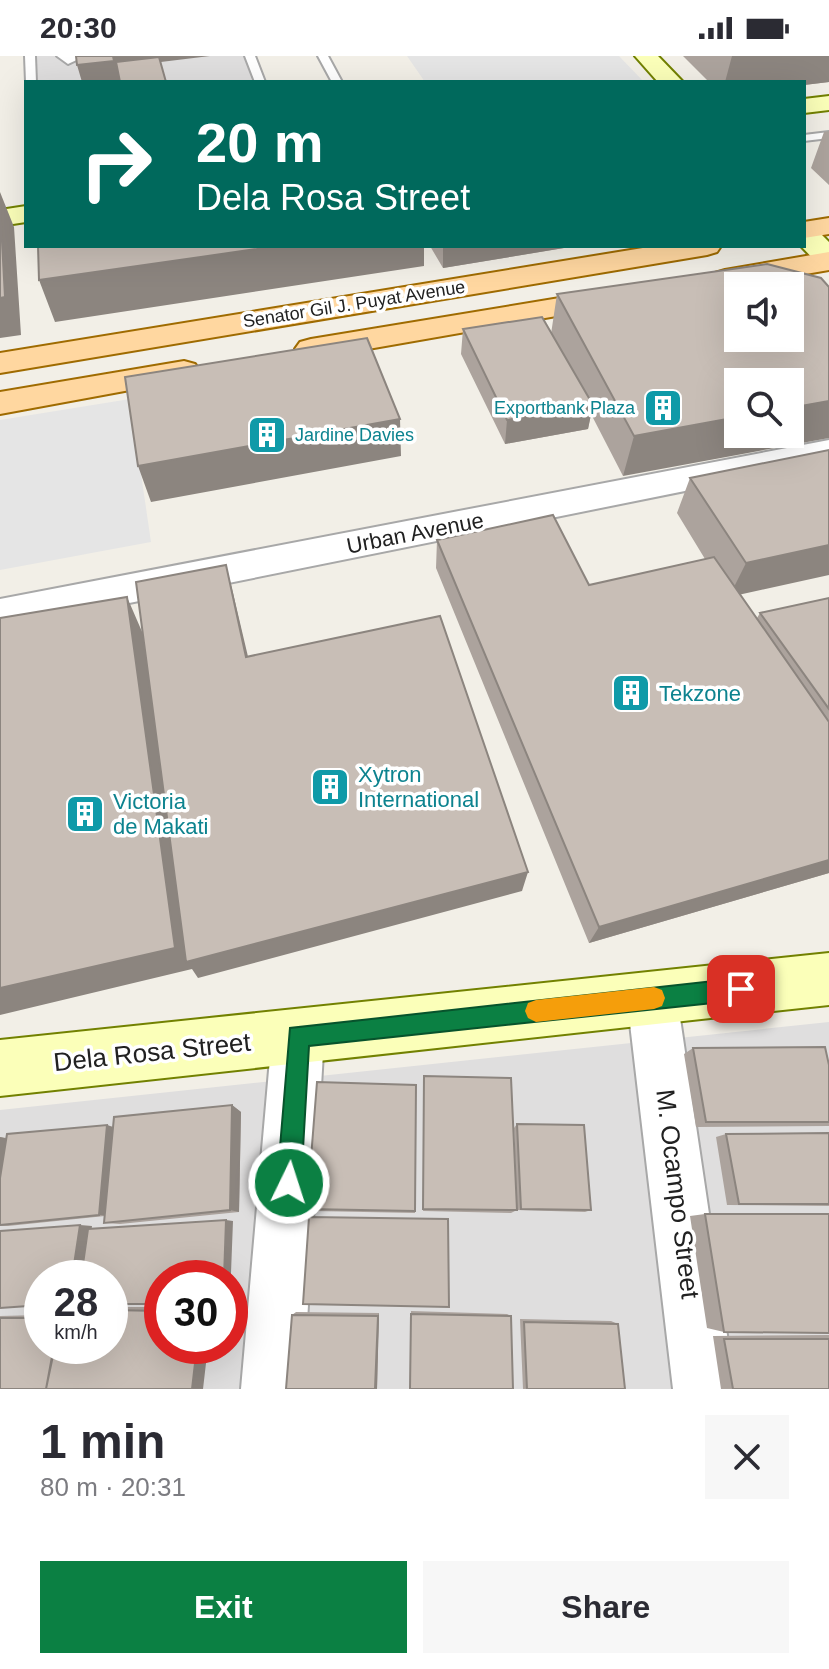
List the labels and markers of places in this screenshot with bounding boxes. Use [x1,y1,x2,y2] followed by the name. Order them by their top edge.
[642,387,684,429] building icon: Exportbank Plaza
[494,398,636,418] place label: Exportbank Plaza
[246,414,288,456] building icon: Jardine Davies
[295,425,414,445] place label: Jardine Davies
[610,672,652,714] building icon: Tekzone
[659,681,741,706] place label: Tekzone
[358,762,479,812] place label: Xytron International
[309,766,351,808] building icon: Xytron International
[113,789,208,839] place label: Victoria de Makati
[64,793,106,835] building icon: Victoria de Makati
[707,955,775,1023] pin

